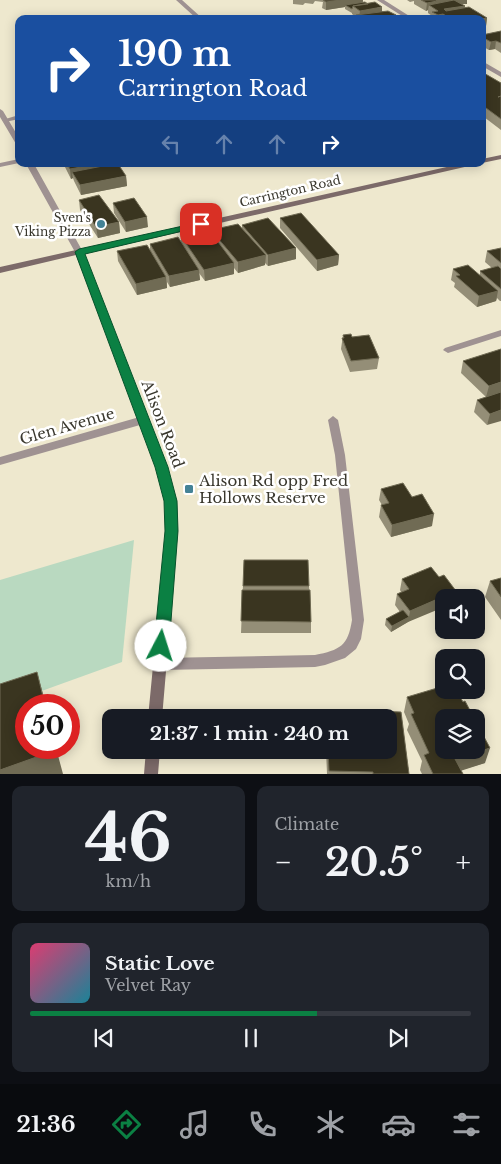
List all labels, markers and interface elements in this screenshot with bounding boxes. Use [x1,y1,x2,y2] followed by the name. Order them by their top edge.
[118,32,231,75] text: 190 m
[35,35,100,100] icon: right
[118,75,307,102] text: Carrington Road
[157,130,185,158] icon: left
[210,130,238,158] icon: ahead
[263,130,291,158] icon: ahead
[316,130,344,158] icon: right
[238,172,342,210] street label: Carrington Road
[180,203,222,245] pin
[14,210,91,239] place label: Sven's Viking Pizza
[187,210,215,238] icon: arrive
[95,218,107,230] marker: Sven's Viking Pizza
[137,376,188,471] street label: Alison Road
[17,403,117,449] street label: Glen Avenue
[198,471,348,507] place label: Alison Rd opp Fred Hollows Reserve
[183,483,195,495] marker: Alison Rd opp Fred Hollows Reserve
[435,589,485,759] map controls
[435,589,485,639] button: sound
[134,619,186,671] position arrow
[435,649,485,699] button: search
[15,694,80,759] speed limit sign: 50
[435,709,485,759] button: layers
[150,722,349,745] text: 21:37 · 1 min · 240 m
[85,798,172,879] text: 46
[275,814,339,834] text: Climate
[325,839,423,886] text: 20.5°
[275,845,292,880] text: −
[456,845,471,880] text: +
[106,871,151,891] text: km/h
[105,952,215,975] text: Static Love
[105,975,191,995] text: Velvet Ray
[90,1024,118,1052] icon: previous
[237,1024,265,1052] icon: pause
[384,1024,412,1052] icon: next
[109,1107,144,1142] icon: directions
[177,1107,212,1142] icon: music
[245,1107,280,1142] icon: phone
[313,1107,348,1142] icon: climate
[381,1107,416,1142] icon: car
[449,1107,484,1142] icon: filters
[17,1111,76,1138] text: 21:36

